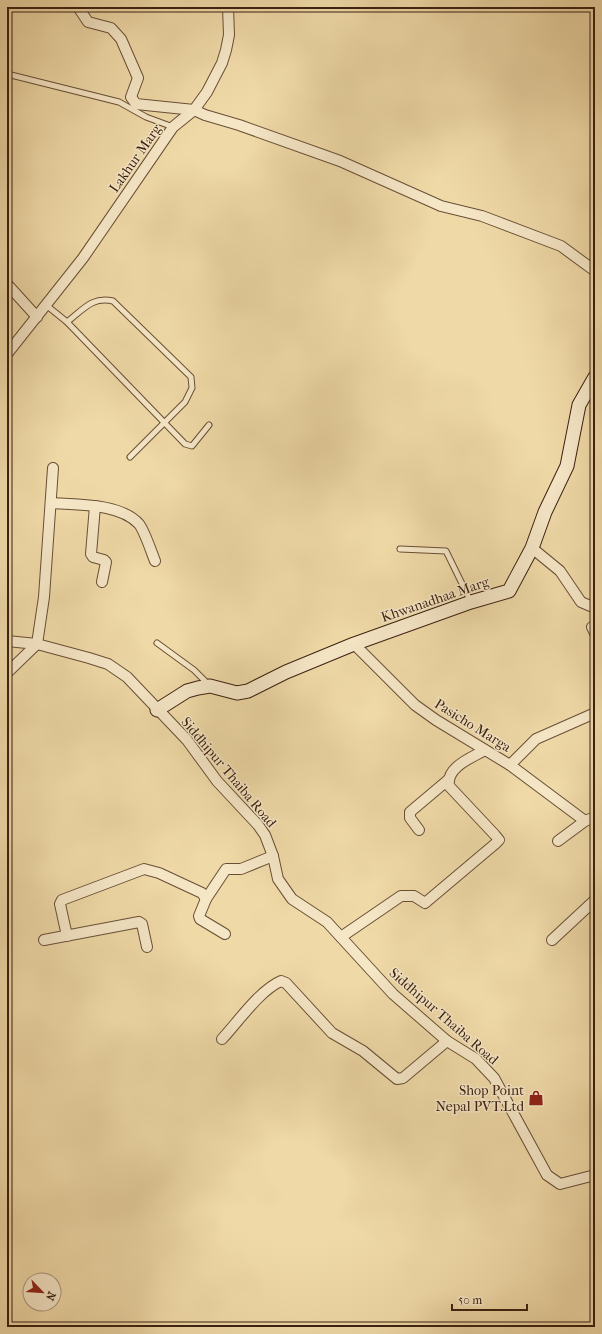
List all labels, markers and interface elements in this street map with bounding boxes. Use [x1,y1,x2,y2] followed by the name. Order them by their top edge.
[106,120,165,196] street label: Lakhur Marg
[379,573,492,626] street label: Khwanadhaa Marg
[431,695,515,756] street label: Pasicho Marga
[177,714,280,831] street label: Siddhipur Thaiba Road
[386,964,502,1069] street label: Siddhipur Thaiba Road
[435,1082,524,1115] place label: Shop Point Nepal PVT.Ltd
[527,1089,545,1107] shop icon: Shop Point Nepal PVT.Ltd
[22,1272,62,1312] north arrow
[452,1286,527,1312] scale bar
[43,1289,58,1303] text: N
[458,1293,482,1307] text: 50 m

